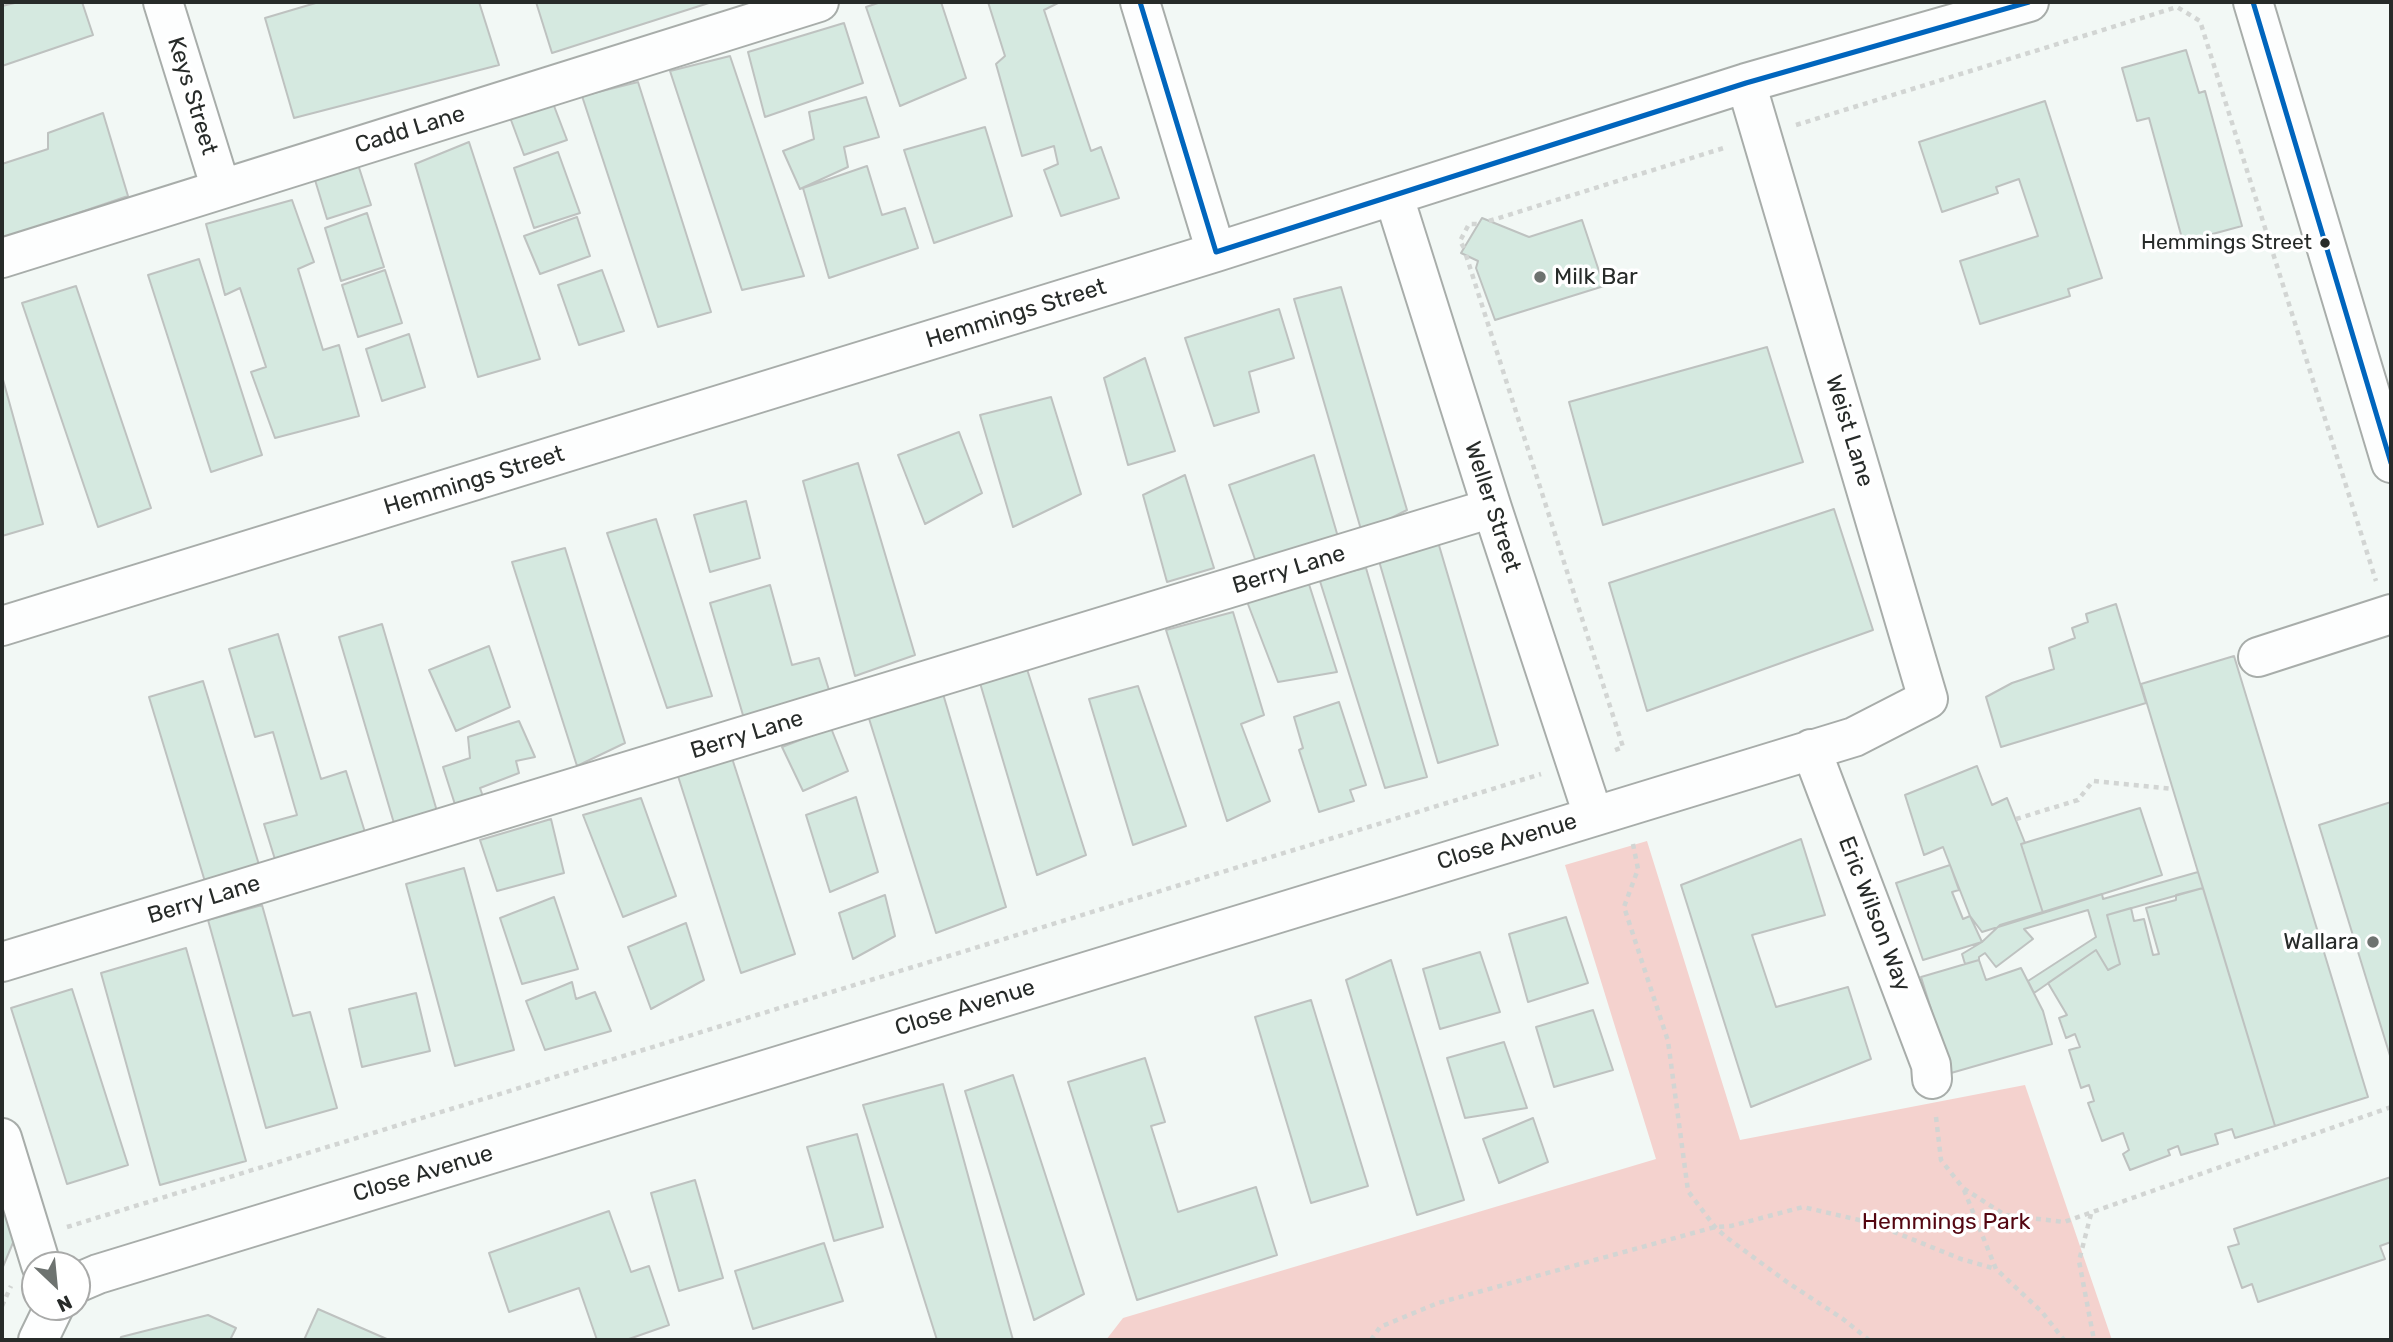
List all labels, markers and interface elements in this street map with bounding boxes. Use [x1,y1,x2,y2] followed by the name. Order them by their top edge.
[161,34,223,158] street label: Keys Street
[352,100,468,160] street label: Cadd Lane
[2141,230,2312,256] place label: Hemmings Street
[2318,236,2332,250] marker: Hemmings Street
[1554,263,1638,291] place label: Milk Bar
[1532,269,1548,285] marker: Milk Bar
[922,273,1110,355] street label: Hemmings Street
[1819,372,1879,490] street label: Weist Lane
[1458,438,1526,576] street label: Weller Street
[380,440,568,522] street label: Hemmings Street
[1229,540,1349,600] street label: Berry Lane
[687,705,807,765] street label: Berry Lane
[1434,808,1580,876] street label: Close Avenue
[1832,833,1916,995] street label: Eric Wilson Way
[144,870,264,930] street label: Berry Lane
[2283,928,2359,956] place label: Wallara
[2365,934,2381,950] marker: Wallara
[892,974,1038,1042] street label: Close Avenue
[350,1140,496,1208] street label: Close Avenue
[1862,1208,2030,1236] park label: Hemmings Park
[21,1251,91,1321] north arrow
[53,1290,76,1317] text: N

